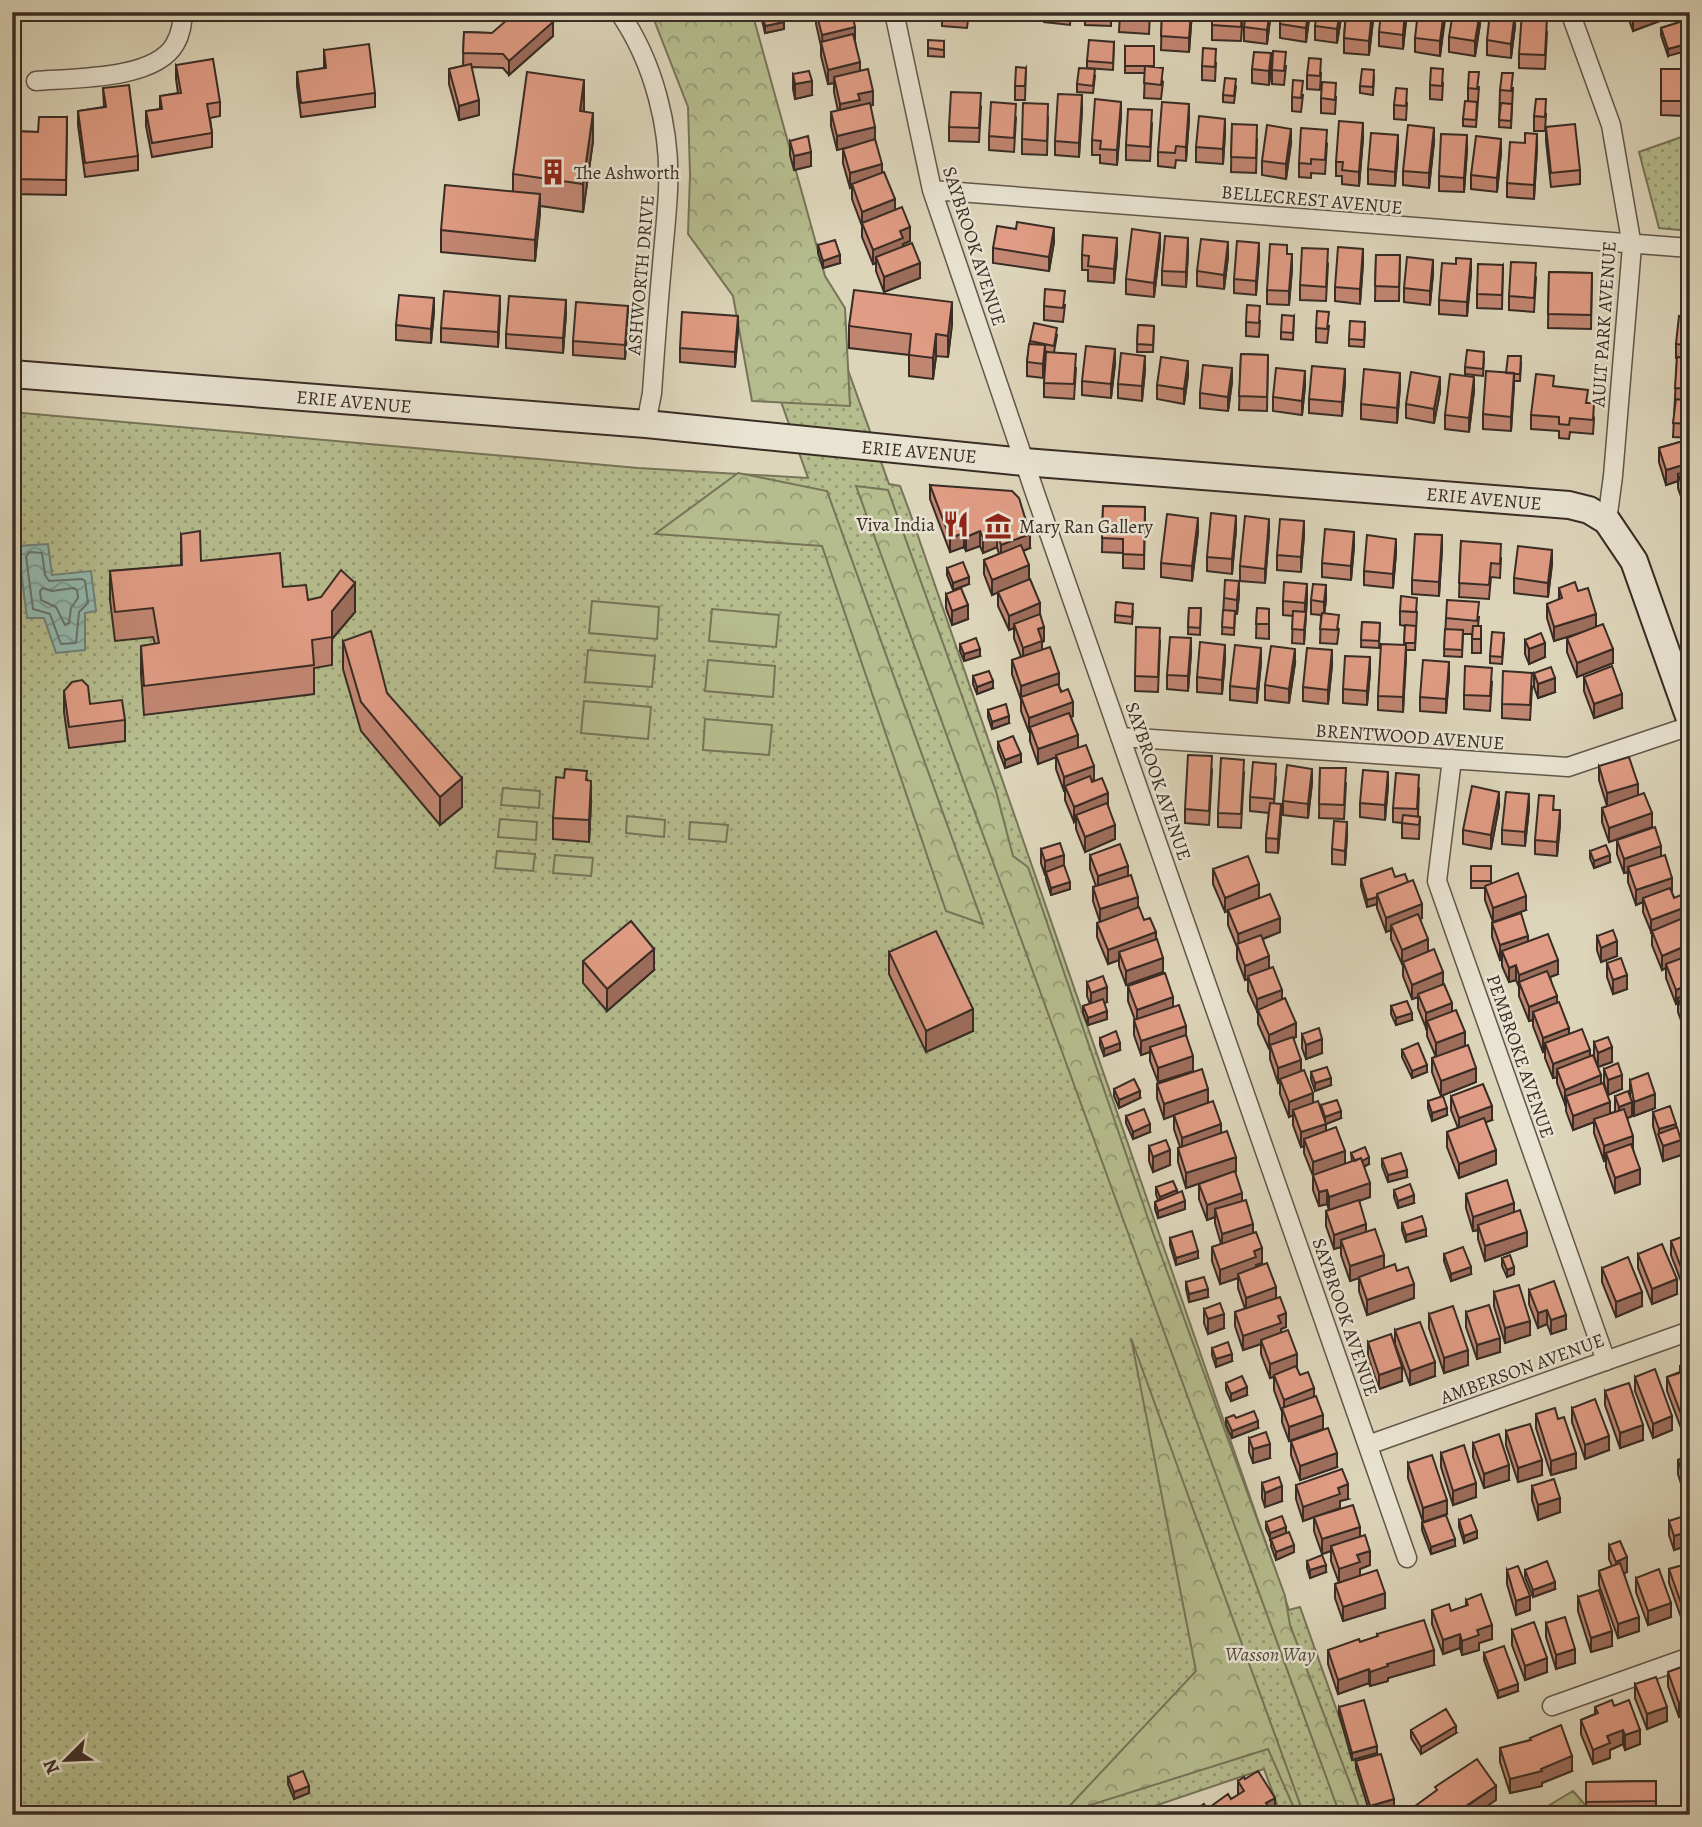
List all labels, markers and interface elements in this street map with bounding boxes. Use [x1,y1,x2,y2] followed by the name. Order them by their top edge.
[538,157,568,187] building icon: The Ashworth
[574,160,680,186] place label: The Ashworth
[936,163,1012,329] street label: SAYBROOK AVENUE
[1220,179,1404,221] street label: BELLECREST AVENUE
[621,194,661,357] street label: ASHWORTH DRIVE
[1585,240,1623,409] street label: AULT PARK AVENUE
[295,384,413,420] street label: ERIE AVENUE
[860,434,978,470] street label: ERIE AVENUE
[1425,481,1543,517] street label: ERIE AVENUE
[941,509,971,539] restaurant icon: Viva India
[983,511,1013,541] museum icon: Mary Ran Gallery
[856,512,935,538] place label: Viva India
[1019,514,1153,540] place label: Mary Ran Gallery
[1119,698,1197,864] street label: SAYBROOK AVENUE
[1315,717,1505,757] street label: BRENTWOOD AVENUE
[1480,971,1560,1142] street label: PEMBROKE AVENUE
[1306,1234,1384,1400] street label: SAYBROOK AVENUE
[1436,1327,1608,1411] street label: AMBERSON AVENUE
[1225,1642,1316,1668] park label: Wasson Way
[32,1726,102,1796] north arrow
[37,1755,66,1778] text: N

